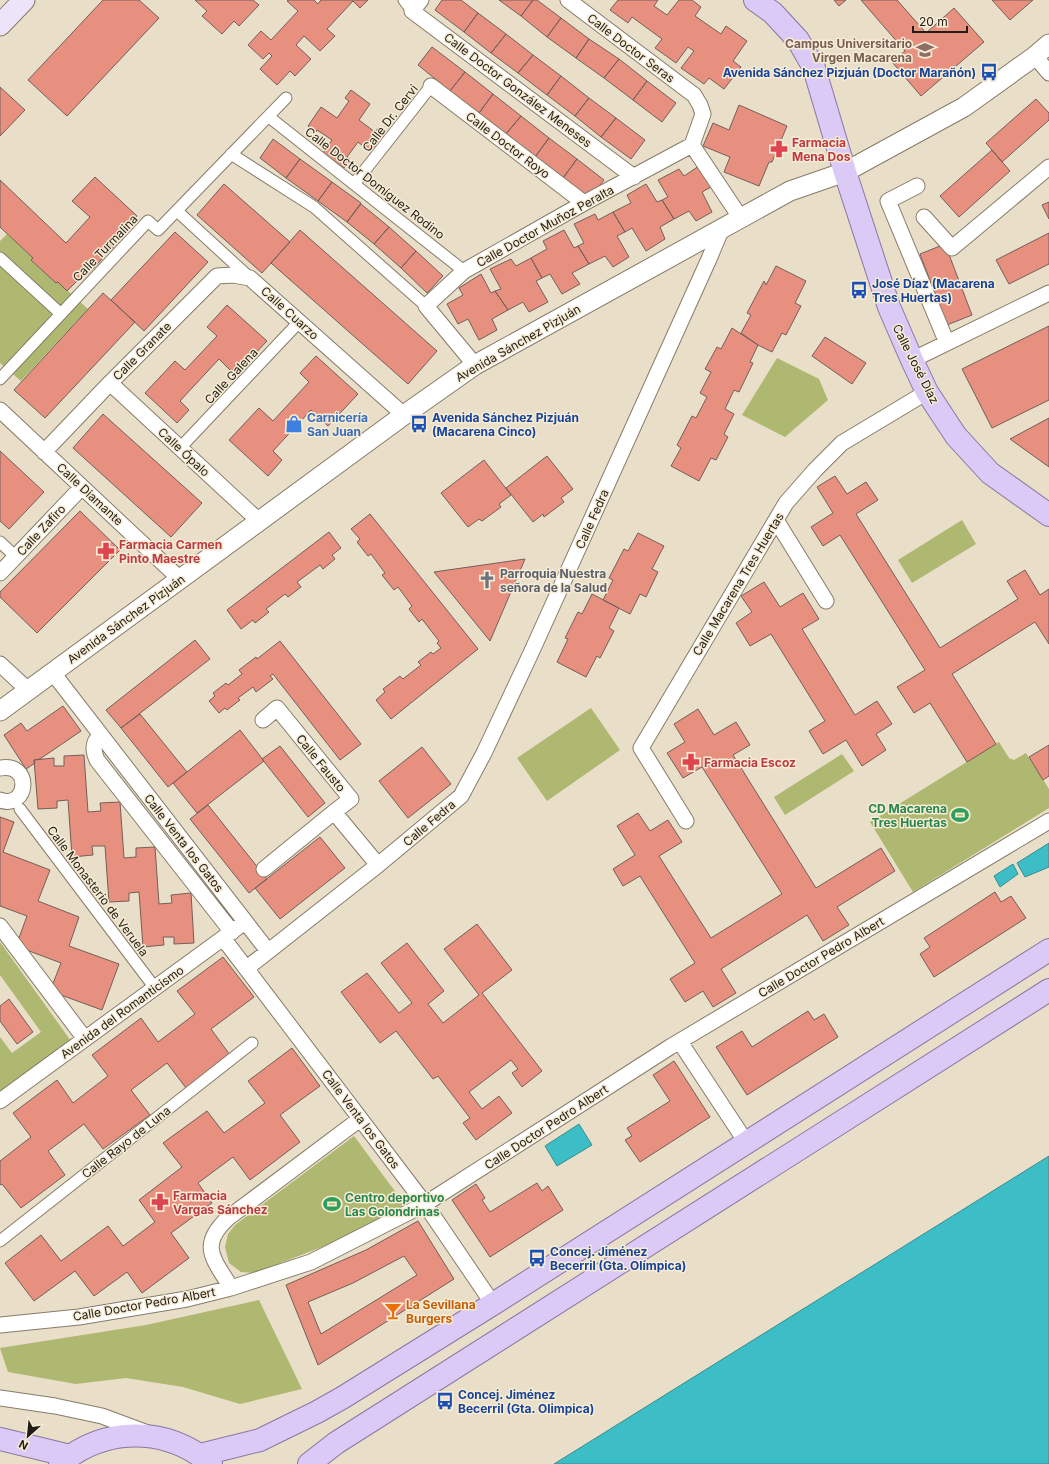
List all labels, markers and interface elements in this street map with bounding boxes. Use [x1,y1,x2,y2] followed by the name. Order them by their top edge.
[913,8,967,34] scale bar
[584,10,678,86] street label: Calle Doctor Seras
[919,14,948,29] text: 20 m
[441,29,595,151] street label: Calle Doctor González Meneses
[785,36,912,65] place label: Campus Universitario Virgen Macarena
[915,40,935,60] school or university icon: Campus Universitario Virgen Macarena
[979,62,999,82] bus stop icon: Avenida Sánchez Pizjuán (Doctor Marañón)
[723,65,976,80] place label: Avenida Sánchez Pizjuán (Doctor Marañón)
[359,81,421,155] street label: Calle Dr. Cervi
[463,108,553,182] street label: Calle Doctor Royo
[302,124,448,242] street label: Calle Doctor Domíguez Rodino
[792,135,851,164] place label: Farmacia Mena Dos
[769,139,789,159] pharmacy icon: Farmacia Mena Dos
[474,182,616,270] street label: Calle Doctor Muñoz Peralta
[69,211,141,285] street label: Calle Turmalina
[872,276,995,305] place label: José Díaz (Macarena Tres Huertas)
[849,280,869,300] bus stop icon: José Díaz (Macarena Tres Huertas)
[258,283,322,343] street label: Calle Cuarzo
[453,301,583,385] street label: Avenida Sánchez Pizjuán
[110,319,174,383] street label: Calle Granate
[889,322,943,406] street label: Calle José Díaz
[201,345,261,407] street label: Calle Galena
[307,410,368,439] place label: Carnicería San Juan
[432,410,579,439] place label: Avenida Sánchez Pizjuán (Macarena Cinco)
[284,414,304,434] shop icon: Carnicería San Juan
[409,414,429,434] bus stop icon: Avenida Sánchez Pizjuán (Macarena Cinco)
[155,424,213,480] street label: Calle Ópalo
[54,459,126,529] street label: Calle Diamante
[572,487,612,551] street label: Calle Fedra
[13,501,69,559] street label: Calle Zafiro
[689,510,787,658] street label: Calle Macarena Tres Huertas
[119,537,222,566] place label: Farmacia Carmen Pinto Maestre
[96,541,116,561] pharmacy icon: Farmacia Carmen Pinto Maestre
[500,566,607,595] place label: Parroquia Nuestra señora de la Salud
[477,570,497,590] church icon: Parroquia Nuestra señora de la Salud
[64,571,188,667] street label: Avenida Sánchez Pizjuán
[293,731,349,795] street label: Calle Fausto
[681,752,701,772] pharmacy icon: Farmacia Escoz
[704,755,796,770] place label: Farmacia Escoz
[141,791,227,895] street label: Calle Venta los Gatos
[400,797,458,849] street label: Calle Fedra
[868,801,947,830] place label: CD Macarena Tres Huertas
[950,805,970,825] sports icon: CD Macarena Tres Huertas
[44,823,152,959] street label: Calle Monasterio de Veruela
[755,913,887,1001] street label: Calle Doctor Pedro Albert
[57,962,187,1062] street label: Avenida del Romanticismo
[319,1066,403,1172] street label: Calle Venta los Gatos
[481,1081,611,1173] street label: Calle Doctor Pedro Albert
[79,1103,173,1181] street label: Calle Rayo de Luna
[173,1188,268,1217] place label: Farmacia Vargas Sánchez
[345,1190,444,1219] place label: Centro deportivo Las Golondrinas
[150,1192,170,1212] pharmacy icon: Farmacia Vargas Sánchez
[322,1194,342,1214] sports icon: Centro deportivo Las Golondrinas
[550,1244,686,1273] place label: Concej. Jiménez Becerril (Gta. Olímpica)
[527,1248,547,1268] bus stop icon: Concej. Jiménez Becerril (Gta. Olímpica)
[72,1284,216,1324] street label: Calle Doctor Pedro Albert
[406,1297,476,1326] place label: La Sevillana Burgers
[383,1301,403,1321] bar icon: La Sevillana Burgers
[458,1387,594,1416] place label: Concej. Jiménez Becerril (Gta. Olimpica)
[435,1391,455,1411] bus stop icon: Concej. Jiménez Becerril (Gta. Olimpica)
[8,1416,48,1456] north arrow
[17,1437,30,1453] text: N

